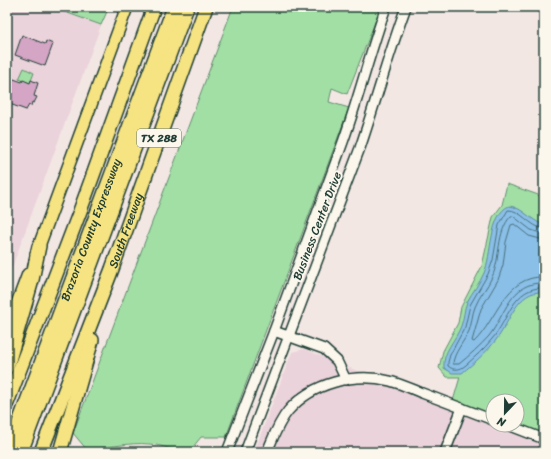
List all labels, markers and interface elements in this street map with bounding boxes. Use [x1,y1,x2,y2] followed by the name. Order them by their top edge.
[137,129,181,147] road number: TX 288
[54,155,128,304] street label: Brazoria County Expressway
[286,168,348,284] street label: Business Center Drive
[102,189,150,271] street label: South Freeway
[485,393,525,433] north arrow
[494,411,509,432] text: N

